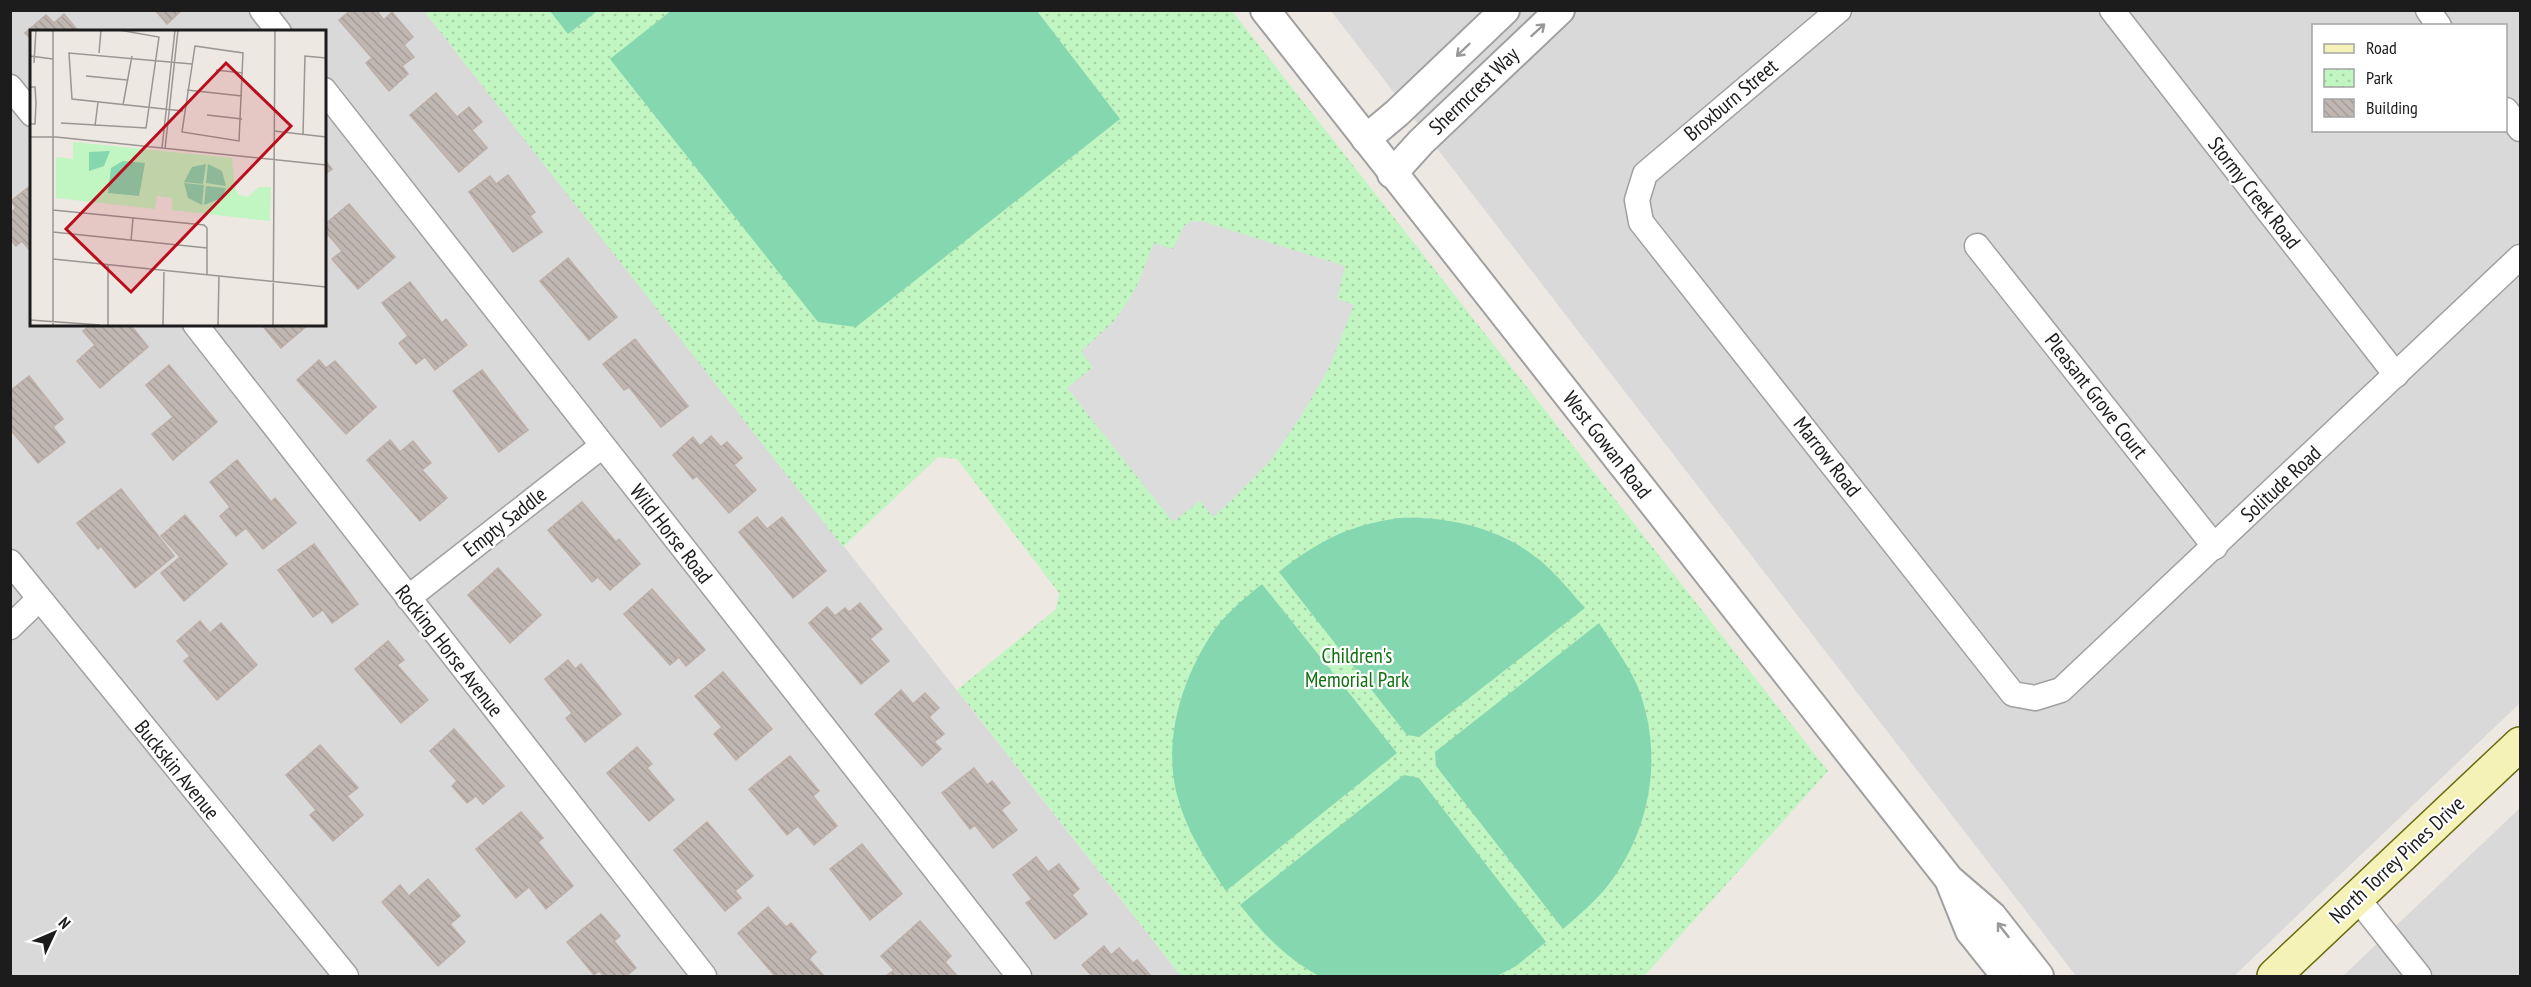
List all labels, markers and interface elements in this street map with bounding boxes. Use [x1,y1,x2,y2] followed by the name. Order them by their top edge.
[1531,23,1546,37] one-way arrow
[2312,24,2507,132] legend
[30,30,326,326] inset map
[2366,36,2397,59] text: Road
[1423,41,1524,140] street label: Shermcrest Way
[1455,43,1470,58] one-way arrow
[1678,52,1783,147] street label: Broxburn Street
[2366,66,2393,89] text: Park
[2366,96,2418,119] text: Building
[2202,131,2307,254] street label: Stormy Creek Road
[2039,328,2154,464] street label: Pleasant Grove Court
[1557,386,1658,504] street label: West Gowan Road
[1788,411,1867,502] street label: Marrow Road
[2235,440,2327,528] street label: Solitude Road
[624,478,719,589] street label: Wild Horse Road
[458,481,552,563] street label: Empty Saddle
[389,579,509,722] street label: Rocking Horse Avenue
[1305,642,1409,693] park label: Children's Memorial Park
[129,714,226,825] street label: Buckskin Avenue
[2323,790,2470,929] street label: North Torrey Pines Drive
[24,903,84,963] north arrow
[55,913,75,933] text: N
[1996,923,2009,939] one-way arrow

